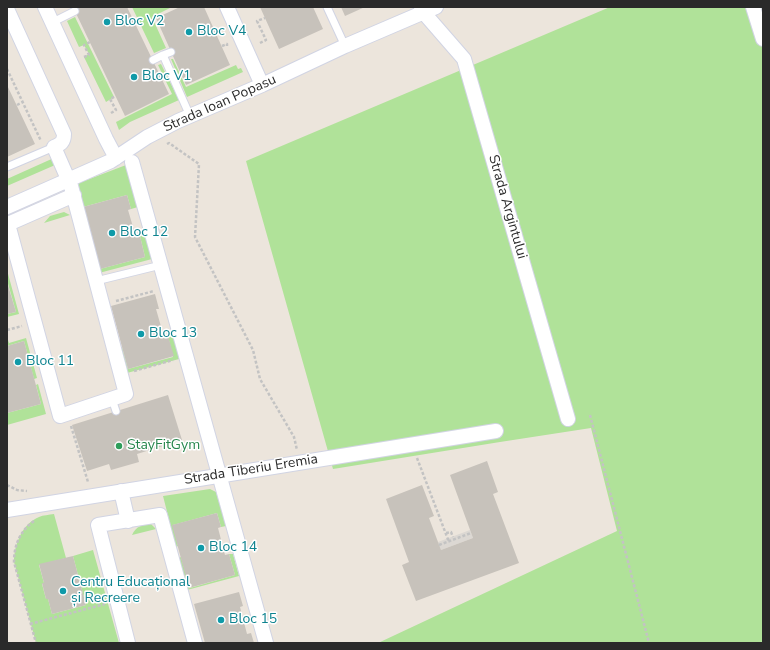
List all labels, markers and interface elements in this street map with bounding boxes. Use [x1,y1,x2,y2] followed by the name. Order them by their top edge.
[115,14,164,30] place label: Bloc V2
[102,17,112,27] marker: Bloc V2
[197,24,246,40] place label: Bloc V4
[184,27,194,37] marker: Bloc V4
[142,69,191,85] place label: Bloc V1
[129,72,139,82] marker: Bloc V1
[161,72,279,136] street label: Strada Ioan Popasu
[484,153,530,261] street label: Strada Argintului
[120,225,168,241] place label: Bloc 12
[107,228,117,238] marker: Bloc 12
[149,326,197,342] place label: Bloc 13
[136,329,146,339] marker: Bloc 13
[26,354,74,370] place label: Bloc 11
[13,357,23,367] marker: Bloc 11
[127,438,200,454] place label: StayFitGym
[114,441,124,451] marker: StayFitGym
[183,451,319,489] street label: Strada Tiberiu Eremia
[209,540,257,556] place label: Bloc 14
[196,543,206,553] marker: Bloc 14
[71,575,190,608] place label: Centru Educațional și Recreere
[58,586,68,596] marker: Centru Educațional și Recreere
[229,612,277,628] place label: Bloc 15
[216,615,226,625] marker: Bloc 15

